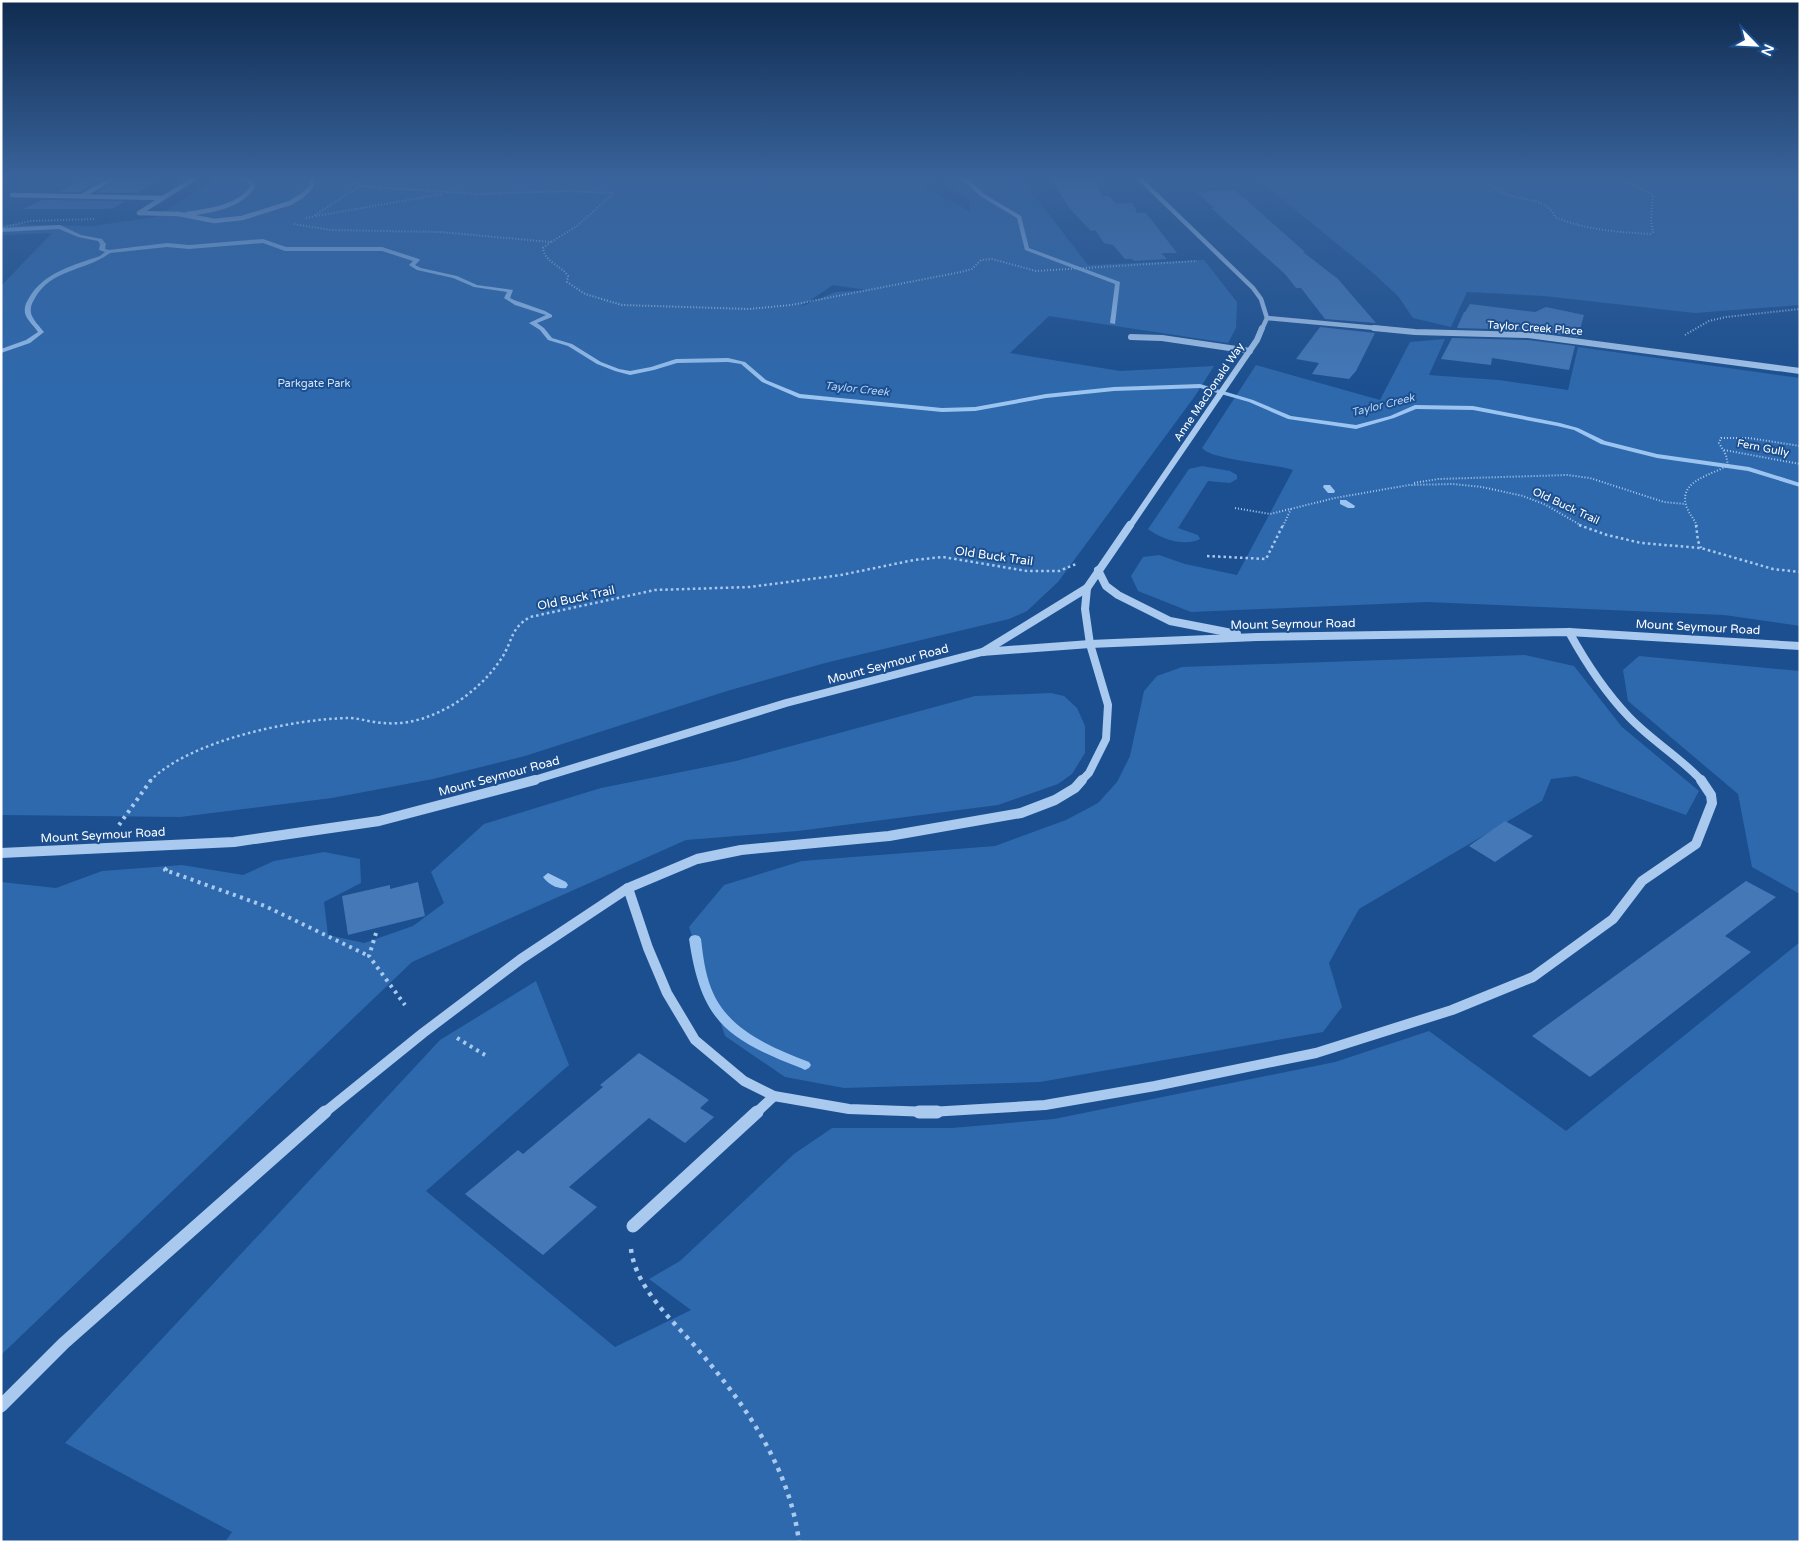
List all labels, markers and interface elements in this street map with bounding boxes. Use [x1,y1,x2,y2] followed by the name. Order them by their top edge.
[1731,20,1781,70] north arrow
[1757,41,1777,59] text: N
[1487,318,1583,338] street label: Taylor Creek Place
[1171,340,1247,444] street label: Anne MacDonald Way
[277,377,351,390] park label: Parkgate Park
[824,379,891,399] water label: Taylor Creek
[1350,391,1417,419] water label: Taylor Creek
[1736,437,1790,459] street label: Fern Gully
[1531,485,1601,527] street label: Old Buck Trail
[954,544,1034,568] street label: Old Buck Trail
[536,583,616,613] street label: Old Buck Trail
[1230,616,1356,632] street label: Mount Seymour Road
[1635,617,1761,637] street label: Mount Seymour Road
[826,641,950,687] street label: Mount Seymour Road
[437,753,561,799] street label: Mount Seymour Road
[40,825,166,845] street label: Mount Seymour Road

